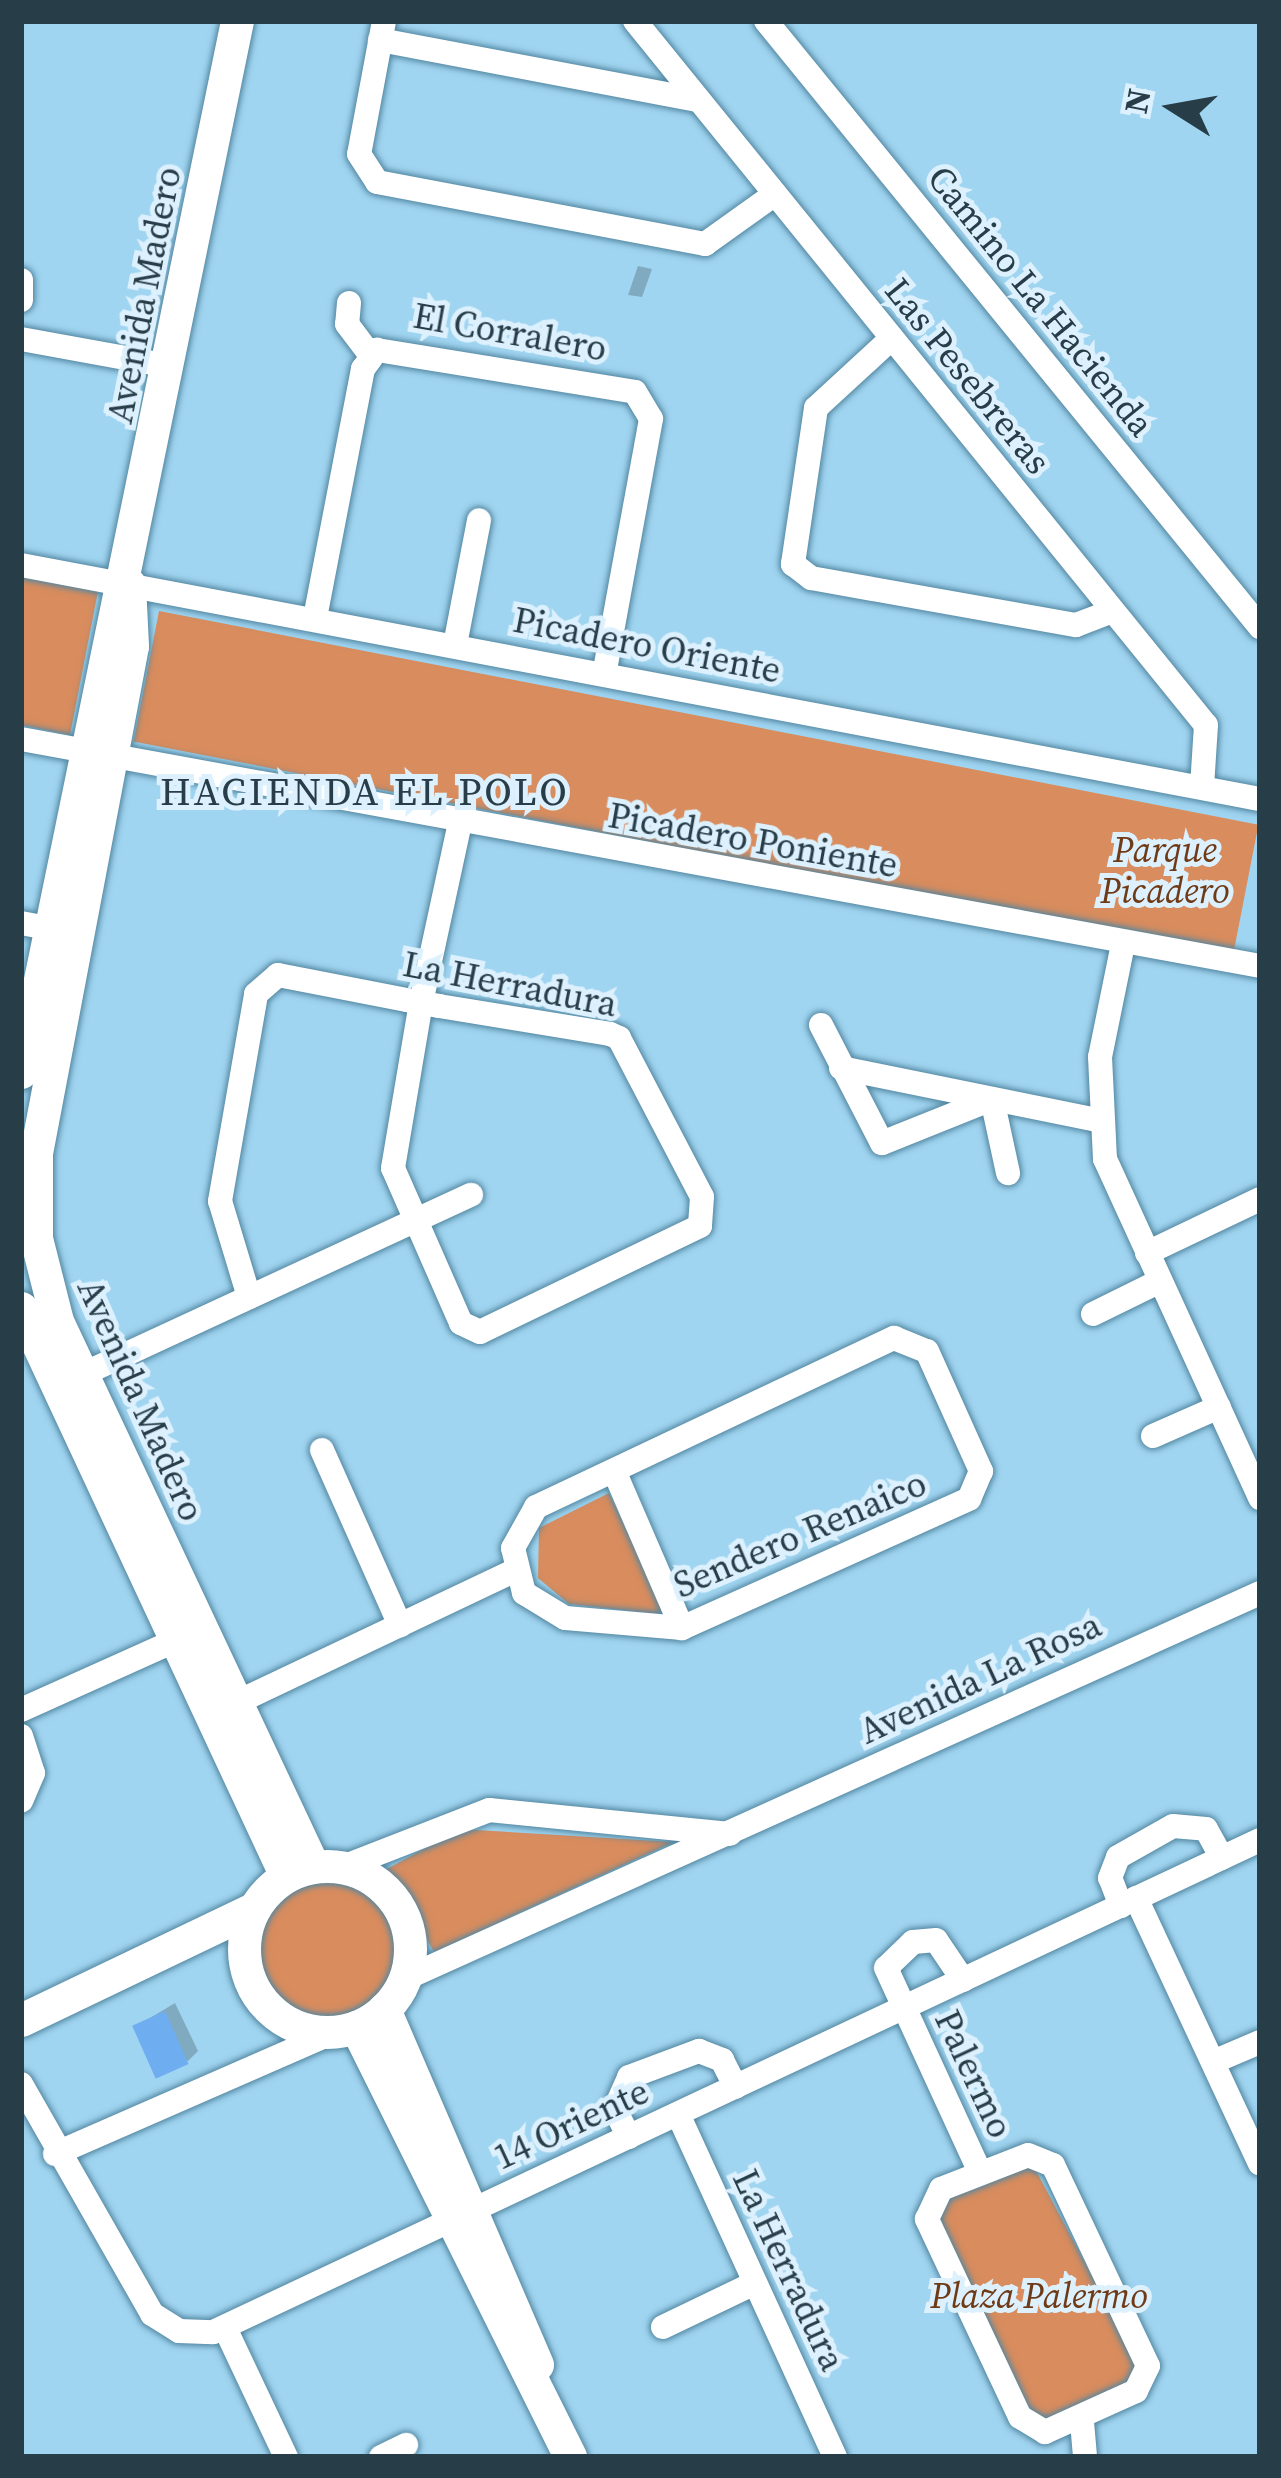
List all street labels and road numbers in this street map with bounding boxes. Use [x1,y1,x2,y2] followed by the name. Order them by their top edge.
[919,157,1163,445] street label: Camino La Hacienda
[98,163,190,427] street label: Avenida Madero
[876,270,1060,482] street label: Las Pesebreras
[410,294,610,370] street label: El Corralero
[510,598,784,692] street label: Picadero Oriente
[605,793,901,887] street label: Picadero Poniente
[399,942,621,1026] street label: La Herradura
[68,1272,214,1528] street label: Avenida Madero
[667,1461,933,1607] street label: Sendero Renaico
[852,1603,1108,1753] street label: Avenida La Rosa
[926,2003,1022,2145] street label: Palermo
[487,2069,655,2179] street label: 14 Oriente
[724,2163,854,2377] street label: La Herradura

